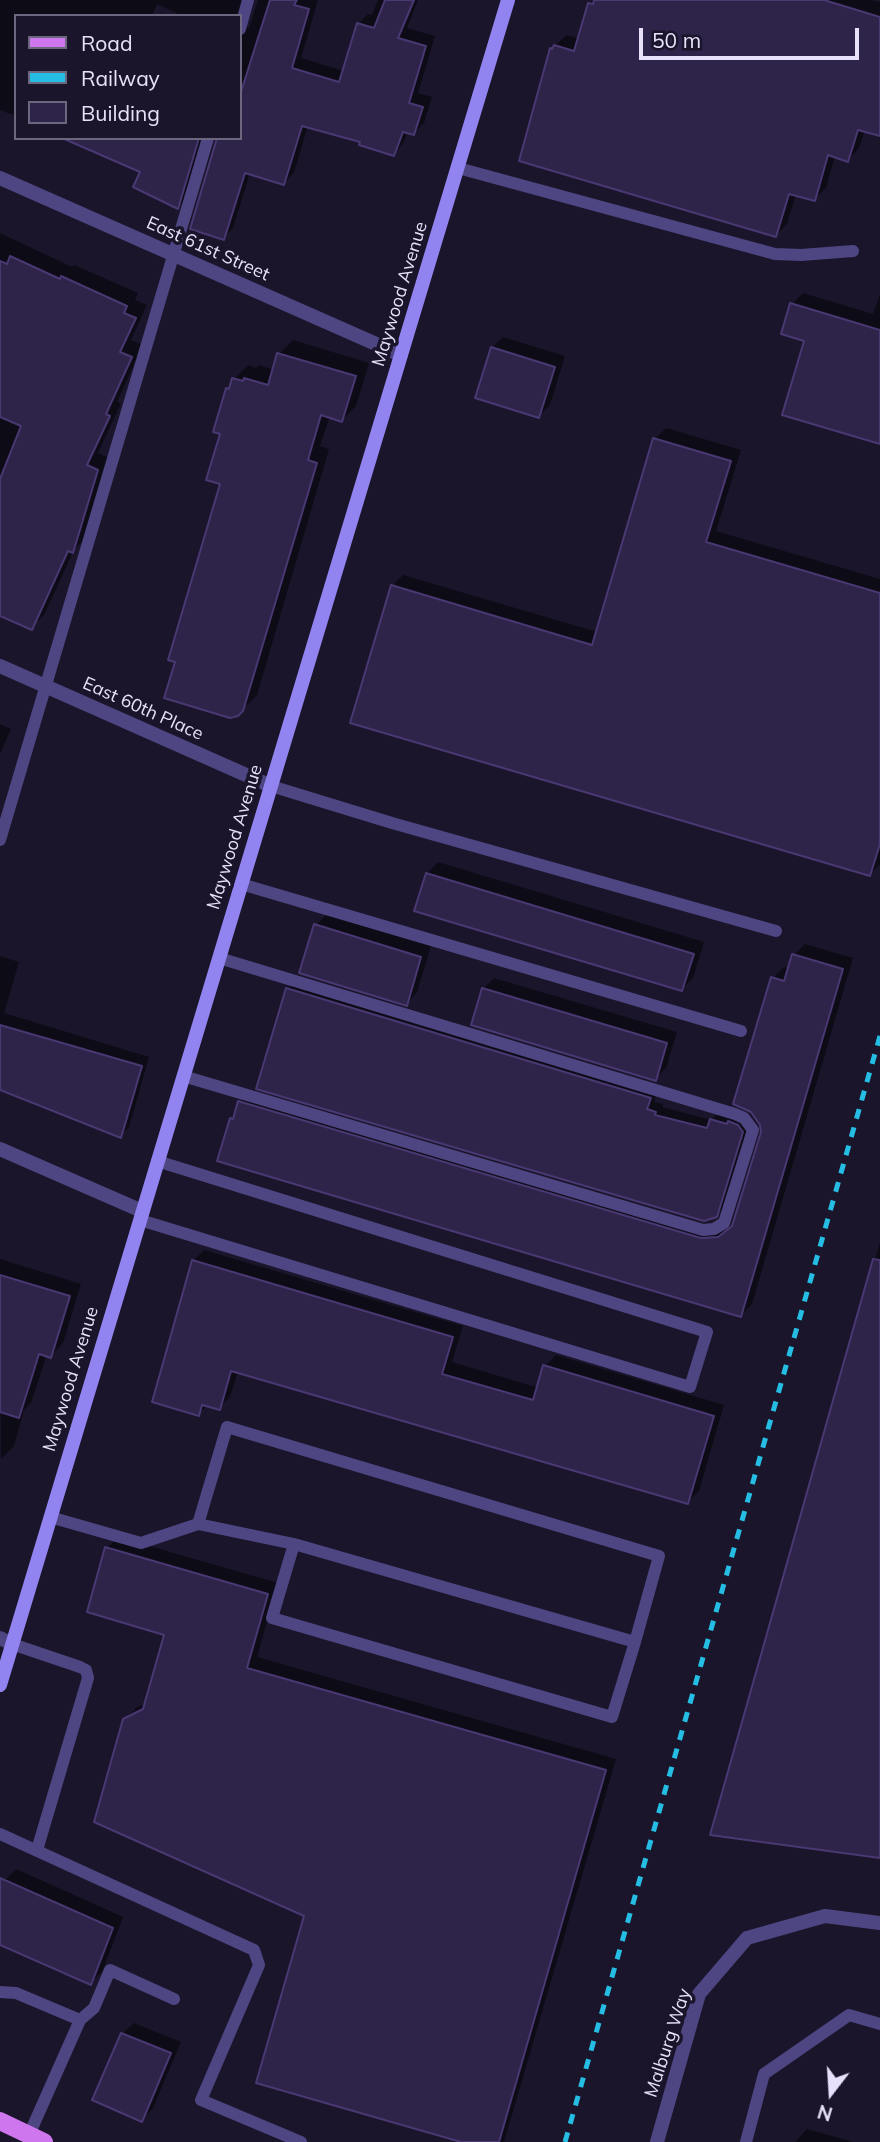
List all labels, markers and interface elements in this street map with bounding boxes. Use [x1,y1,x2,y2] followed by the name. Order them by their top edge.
[14,14,242,140] legend
[642,14,862,58] scale bar
[652,27,701,53] text: 50 m
[81,30,132,56] text: Road
[81,65,160,91] text: Railway
[81,100,160,126] text: Building
[143,212,273,286] street label: East 61st Street
[368,219,432,369] street label: Maywood Avenue
[79,673,207,745] street label: East 60th Place
[203,762,267,912] street label: Maywood Avenue
[39,1304,103,1454] street label: Maywood Avenue
[640,1986,696,2100] street label: Malburg Way
[796,2058,866,2128] north arrow
[814,2100,835,2127] text: N

